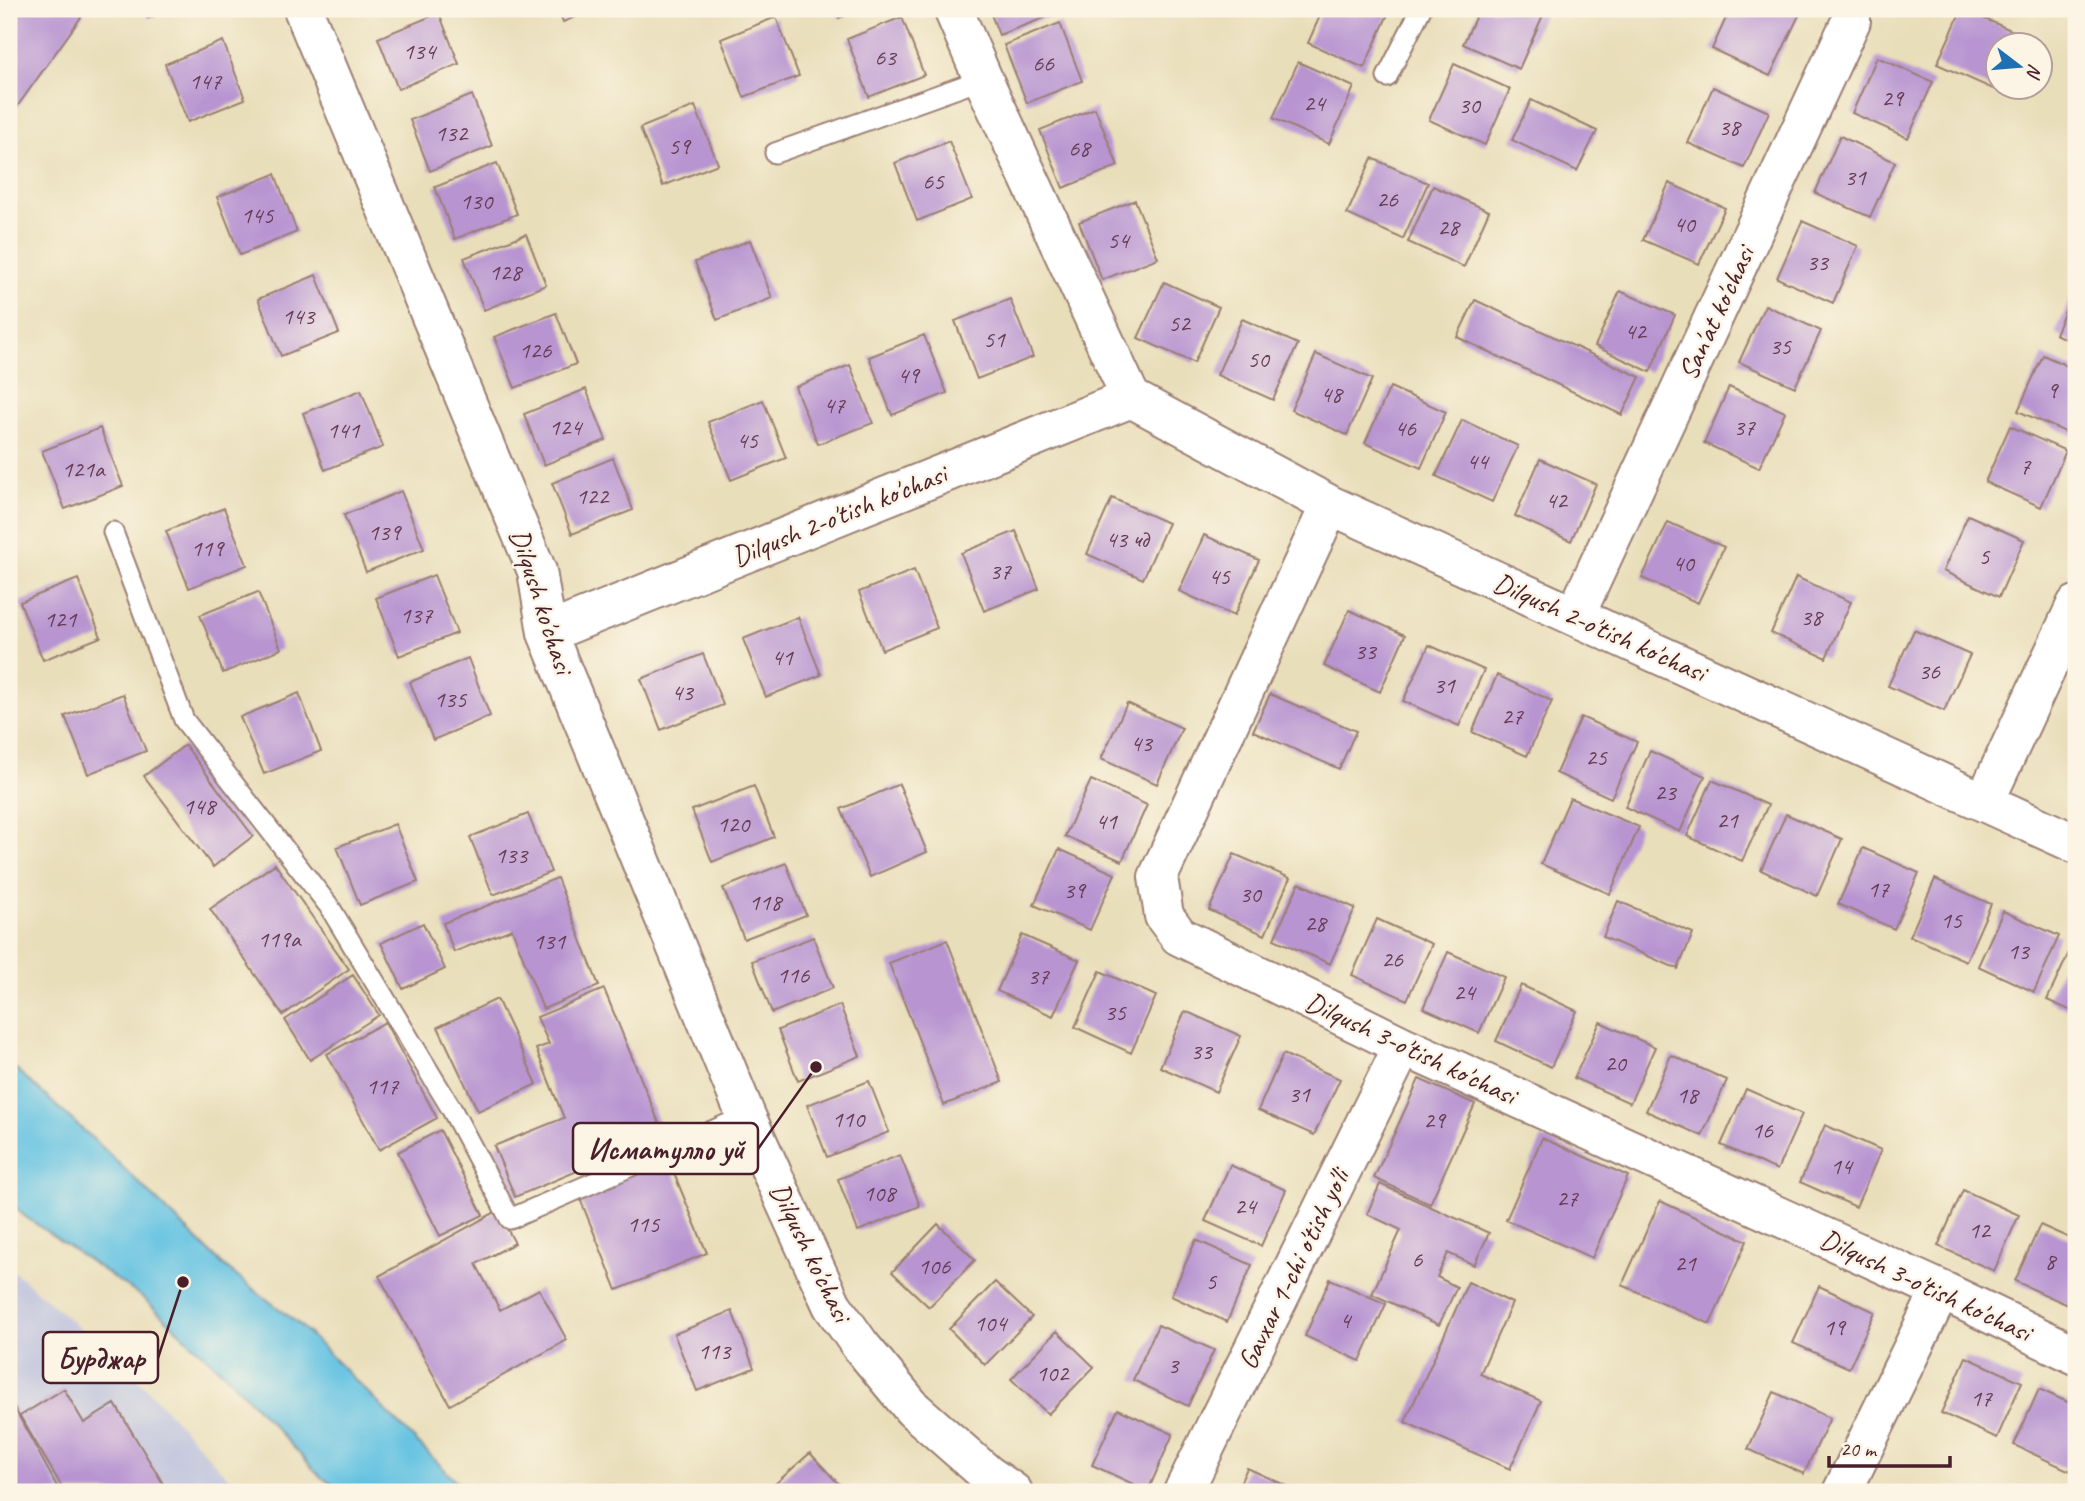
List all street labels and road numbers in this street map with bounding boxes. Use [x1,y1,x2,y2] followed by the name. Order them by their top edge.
[1670,237,1764,385] street label: San'at ko'chasi
[727,455,955,574] street label: Dilqush 2-o'tish ko'chasi
[502,524,583,681] street label: Dilqush ko'chasi
[1489,565,1715,691] street label: Dilqush 2-o'tish ko'chasi
[1300,984,1525,1114] street label: Dilqush 3-o'tish ko'chasi
[1229,1160,1358,1375] street label: Gavxar 1-chi o'tish yo'li
[762,1177,861,1330] street label: Dilqush ko'chasi
[1815,1221,2040,1351] street label: Dilqush 3-o'tish ko'chasi

